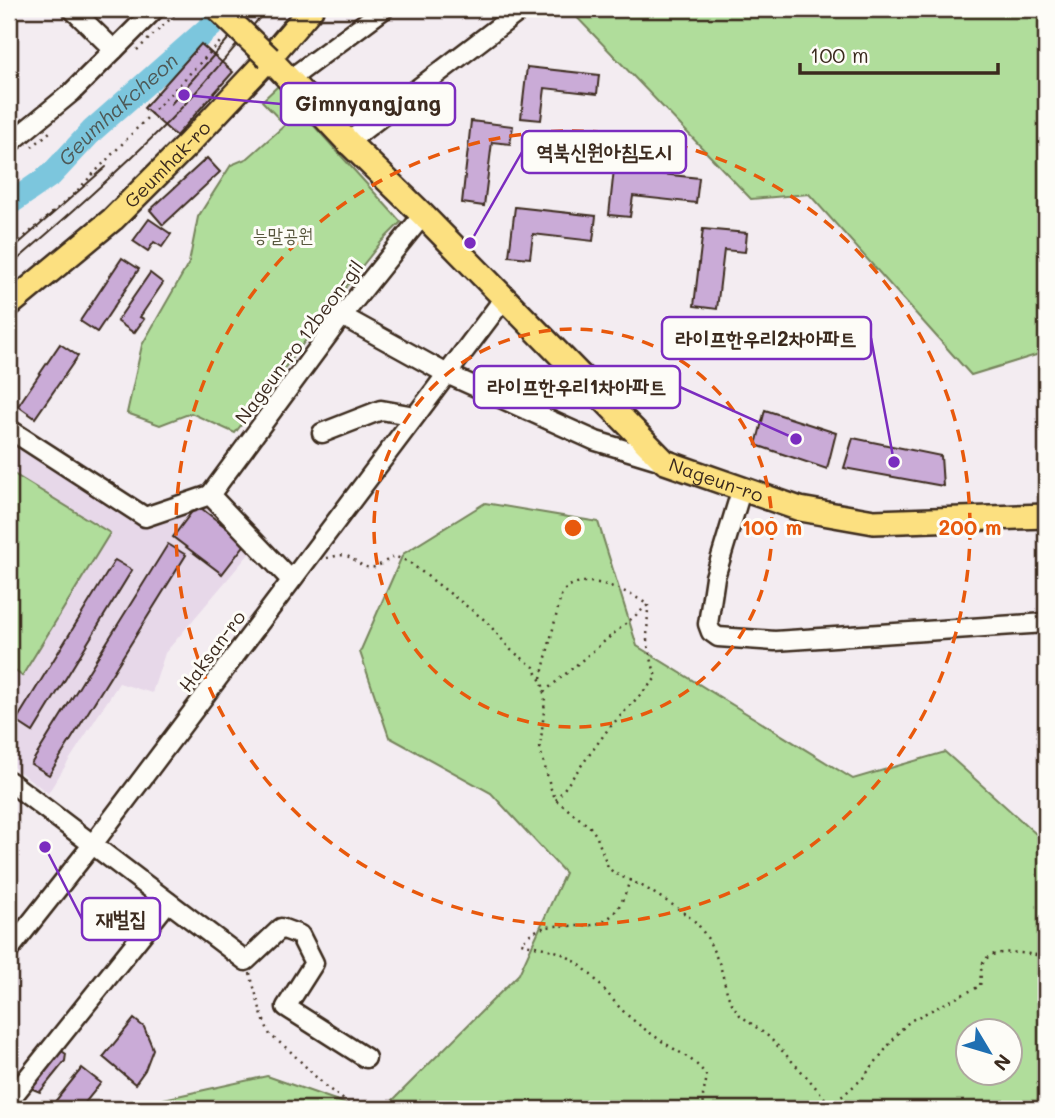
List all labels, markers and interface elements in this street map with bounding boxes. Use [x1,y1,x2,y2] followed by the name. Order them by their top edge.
[800,32,997,76] scale bar
[810,41,869,68] text: 100 m
[52,46,183,171] water label: Geumhakcheon
[281,83,455,125] callout: Gimnyangjang
[295,89,441,117] text: Gimnyangjang
[118,115,216,213] street label: Geumhak-ro
[522,131,686,173] callout: 역북신원아침도시
[536,137,672,164] text: 역북신원아침도시
[252,222,314,247] park label: 능말공원
[229,255,368,429] street label: Nageun-ro 12beon-gil
[662,317,871,359] callout: 라이프한우리2차아파트
[676,324,856,351] text: 라이프한우리2차아파트
[474,366,680,408] callout: 라이프한우리1차아파트
[488,372,666,399] text: 라이프한우리1차아파트
[666,451,767,507] street label: Nageun-ro
[742,513,802,540] text: 100 m
[939,513,1001,540] text: 200 m
[561,516,585,540] centre of rings
[173,605,250,697] street label: Haksan-ro
[82,898,160,940] callout: 재벌집
[96,904,146,931] text: 재벌집
[954,1016,1024,1086] north arrow
[989,1049,1017,1076] text: N

